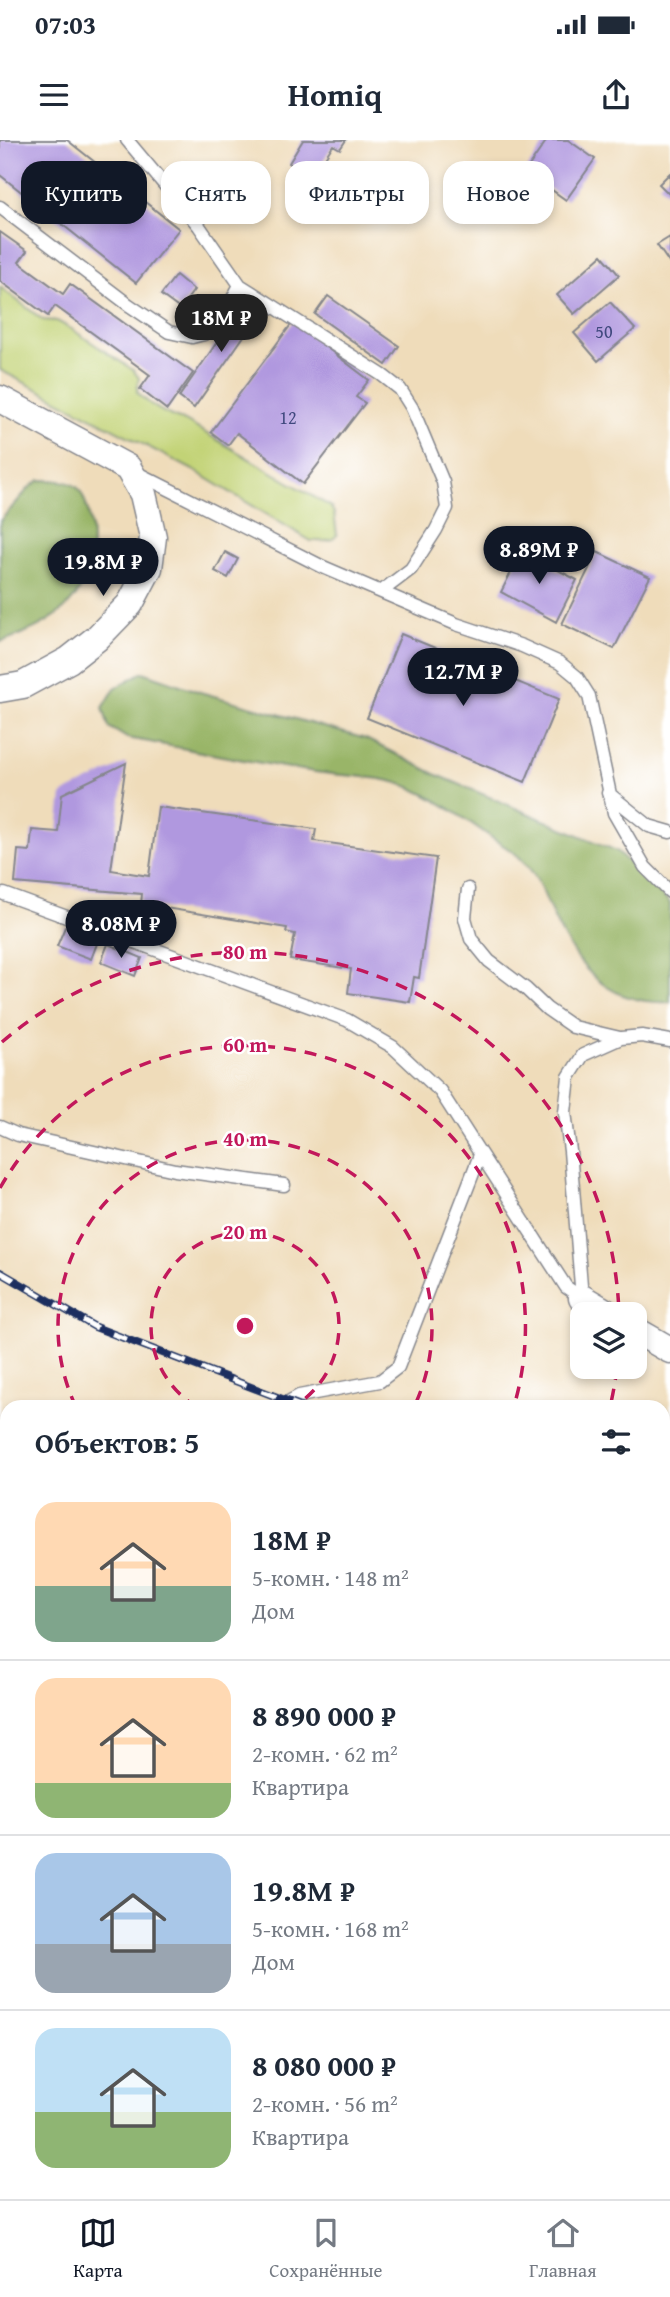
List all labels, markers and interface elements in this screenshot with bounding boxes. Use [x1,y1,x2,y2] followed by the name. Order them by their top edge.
[35,5,96,44] text: 07:03
[288,71,382,118] text: Homiq
[35,76,73,114] icon: menu
[597,76,635,114] icon: share
[21,161,147,224] chip: Купить
[161,161,271,224] chip: Снять
[285,161,429,224] chip: Фильтры
[443,161,554,224] chip: Новое
[172,294,270,354] pin: 18M ₽
[191,300,251,333] text: 18M ₽
[595,318,613,345] house number: 50
[279,404,297,431] house number: 12
[474,526,604,586] pin: 8.89M ₽
[499,532,579,565] text: 8.89M ₽
[38,538,168,598] pin: 19.8M ₽
[63,544,143,577] text: 19.8M ₽
[398,648,528,708] pin: 12.7M ₽
[423,654,503,687] text: 12.7M ₽
[56,900,186,960] pin: 8.08M ₽
[81,906,161,939] text: 8.08M ₽
[223,936,267,967] text: 80 m
[223,1029,267,1060] text: 60 m
[223,1123,267,1154] text: 40 m
[223,1216,267,1247] text: 20 m
[570,1302,647,1379] map controls
[570,1302,647,1379] button: layers
[233,1314,257,1338] centre of rings
[35,1420,199,1464] text: Объектов: 5
[597,1423,635,1461] icon: filters
[252,1517,331,1561] text: 18M ₽
[91,1530,175,1614] icon: home
[252,1561,409,1594] text: 5-комн. · 148 m²
[252,1594,295,1627] text: Дом
[252,1693,396,1737] text: 8 890 000 ₽
[91,1706,175,1790] icon: home
[252,1737,398,1770] text: 2-комн. · 62 m²
[252,1770,349,1803] text: Квартира
[252,1868,355,1912] text: 19.8M ₽
[91,1881,175,1965] icon: home
[252,1912,409,1945] text: 5-комн. · 168 m²
[252,1945,295,1978] text: Дом
[252,2043,396,2087] text: 8 080 000 ₽
[91,2056,175,2140] icon: home
[252,2087,398,2120] text: 2-комн. · 56 m²
[252,2120,349,2153] text: Квартира
[73,2214,123,2284] tab: Карта
[269,2214,382,2284] tab: Сохранённые
[529,2214,597,2284] tab: Главная

